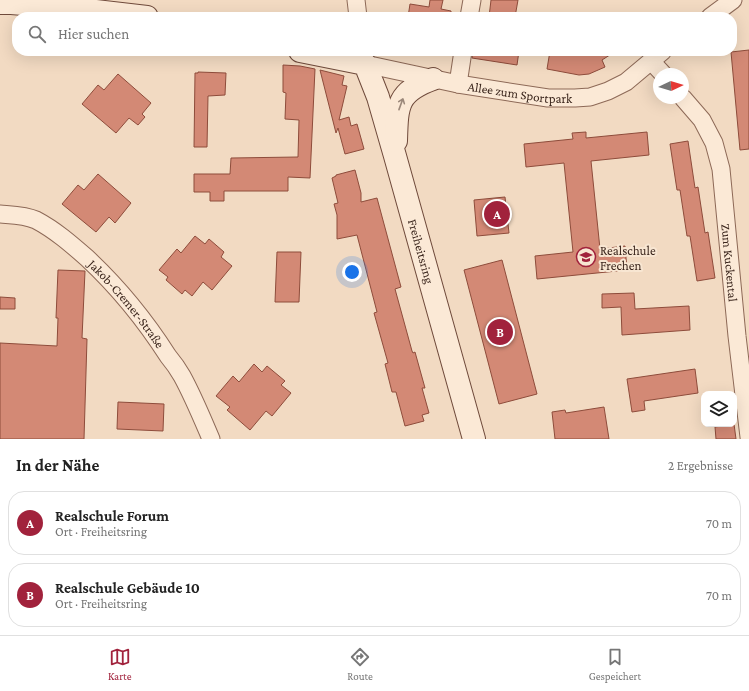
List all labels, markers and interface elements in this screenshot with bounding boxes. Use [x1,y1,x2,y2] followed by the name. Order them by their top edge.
[12,12,737,56] search box
[26,23,48,45] icon: search
[58,26,129,42] text: Hier suchen
[653,68,689,104] north arrow
[467,78,573,106] street label: Allee zum Sportpark
[398,97,405,110] one-way arrow
[484,199,510,229] pin: A
[405,217,438,286] street label: Freiheitsring
[719,223,741,303] street label: Zum Kuckental
[600,243,656,273] place label: Realschule Frechen
[575,246,597,268] school or university icon: Realschule Frechen
[85,255,168,351] street label: Jakob-Cremer-Straße
[342,262,362,282] your location
[487,317,513,347] pin: B
[701,391,737,427] map controls
[701,391,737,427] button: layers
[16,456,99,475] text: In der Nähe
[668,458,733,473] text: 2 Ergebnisse
[55,508,169,524] text: Realschule Forum
[26,516,34,531] text: A
[706,516,732,531] text: 70 m
[55,524,147,539] text: Ort · Freiheitsring
[55,580,200,596] text: Realschule Gebäude 10
[26,588,34,603] text: B
[706,588,732,603] text: 70 m
[55,596,147,611] text: Ort · Freiheitsring
[108,646,132,682] tab: Karte
[347,646,373,682] tab: Route
[589,646,641,682] tab: Gespeichert

